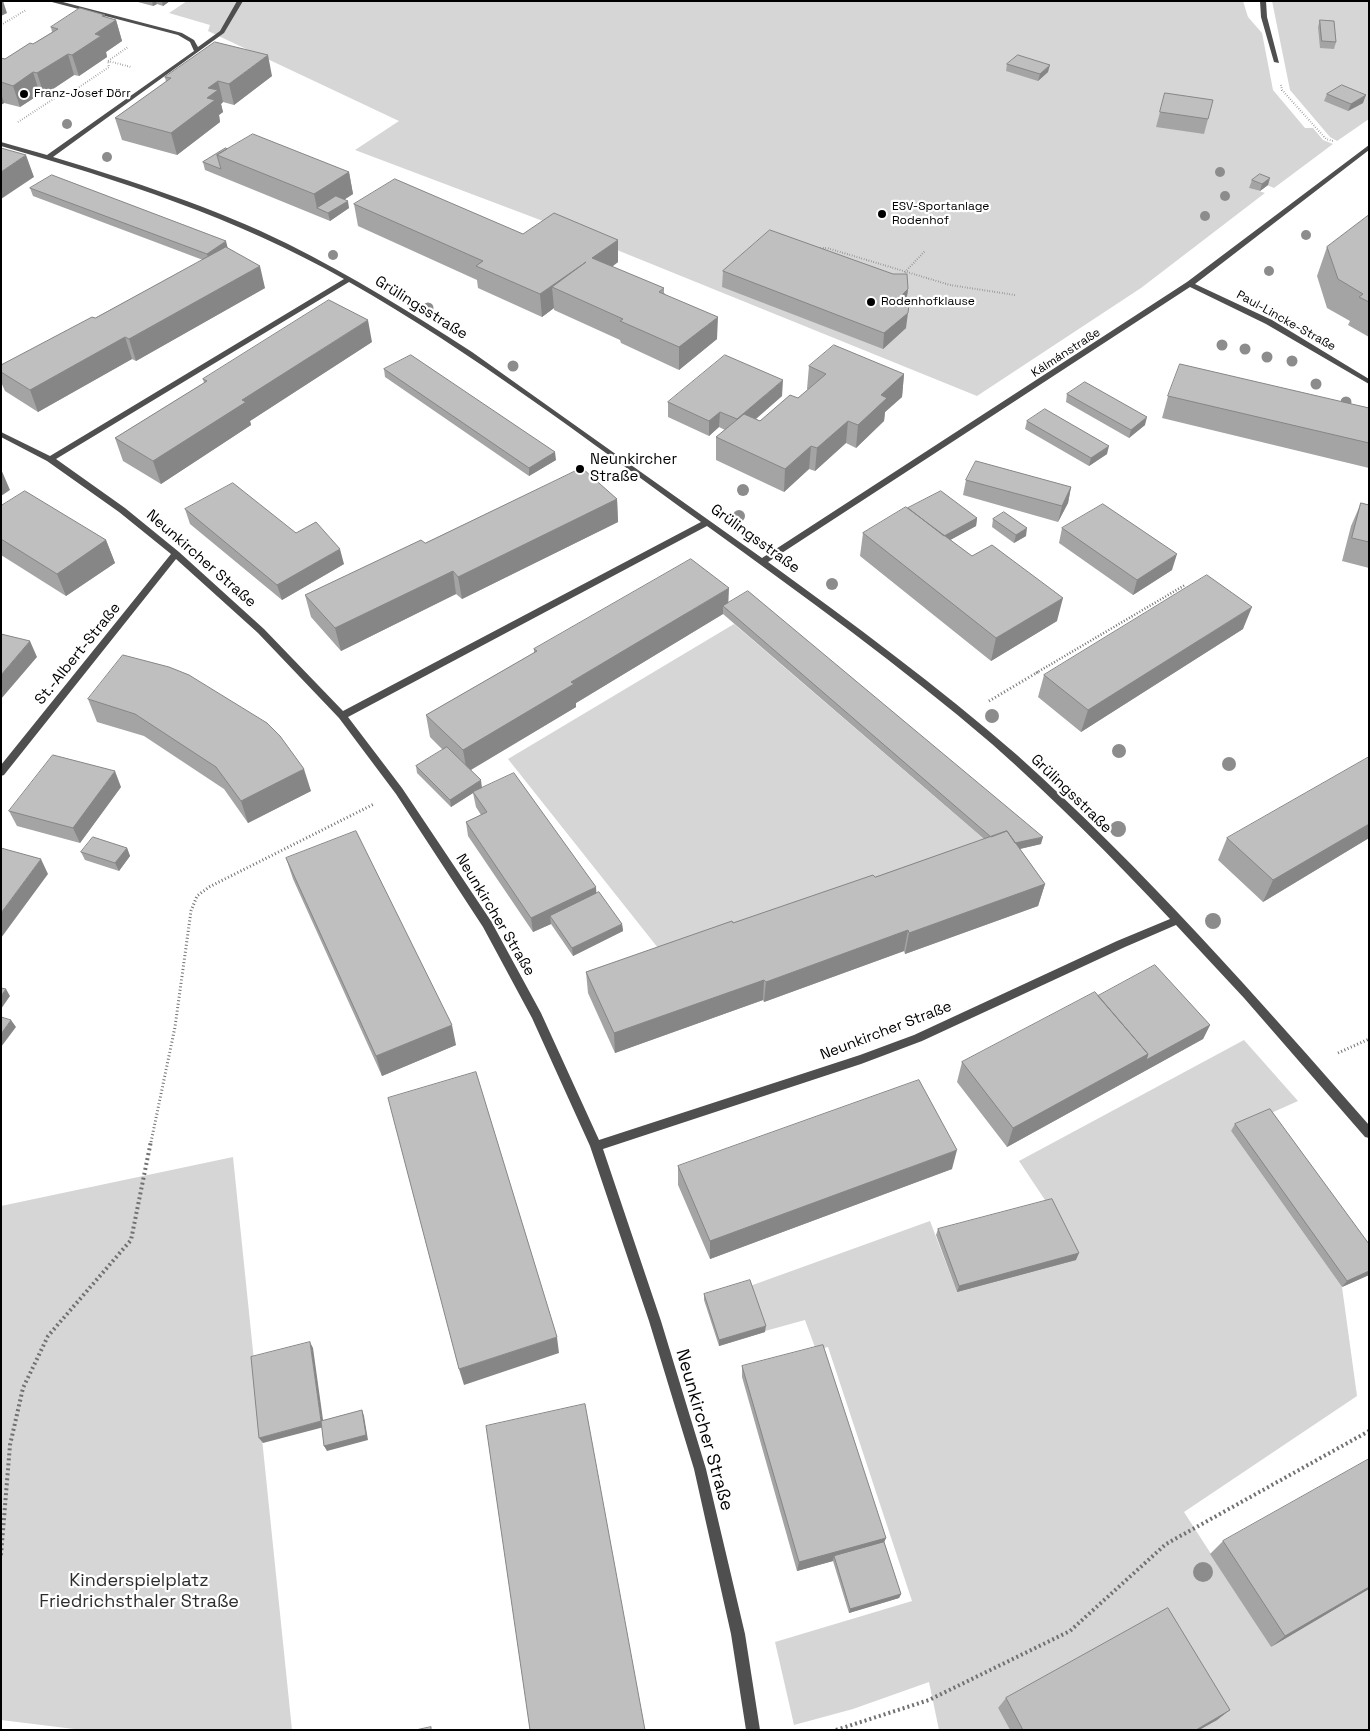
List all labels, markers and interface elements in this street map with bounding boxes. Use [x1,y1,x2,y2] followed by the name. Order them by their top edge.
[34,87,131,101] place label: Franz-Josef Dörr
[18,88,30,100] marker: Franz-Josef Dörr
[892,200,989,228] place label: ESV-Sportanlage Rodenhof
[876,208,888,220] marker: ESV-Sportanlage Rodenhof
[371,272,471,344] street label: Grülingsstraße
[1234,288,1338,354] street label: Paul-Lincke-Straße
[881,295,975,309] place label: Rodenhofklause
[865,296,877,308] marker: Rodenhofklause
[1029,325,1103,381] street label: Kálmánstraße
[590,451,677,486] place label: Neunkircher Straße
[574,463,586,475] marker: Neunkircher Straße
[707,501,803,577] street label: Grülingsstraße
[143,507,259,611] street label: Neunkircher Straße
[31,599,125,709] street label: St.-Albert-Straße
[1027,751,1115,837] street label: Grülingsstraße
[451,851,539,979] street label: Neunkircher Straße
[818,998,954,1064] street label: Neunkircher Straße
[671,1347,737,1513] street label: Neunkircher Straße
[39,1570,239,1612] park label: Kinderspielplatz Friedrichsthaler Straße

